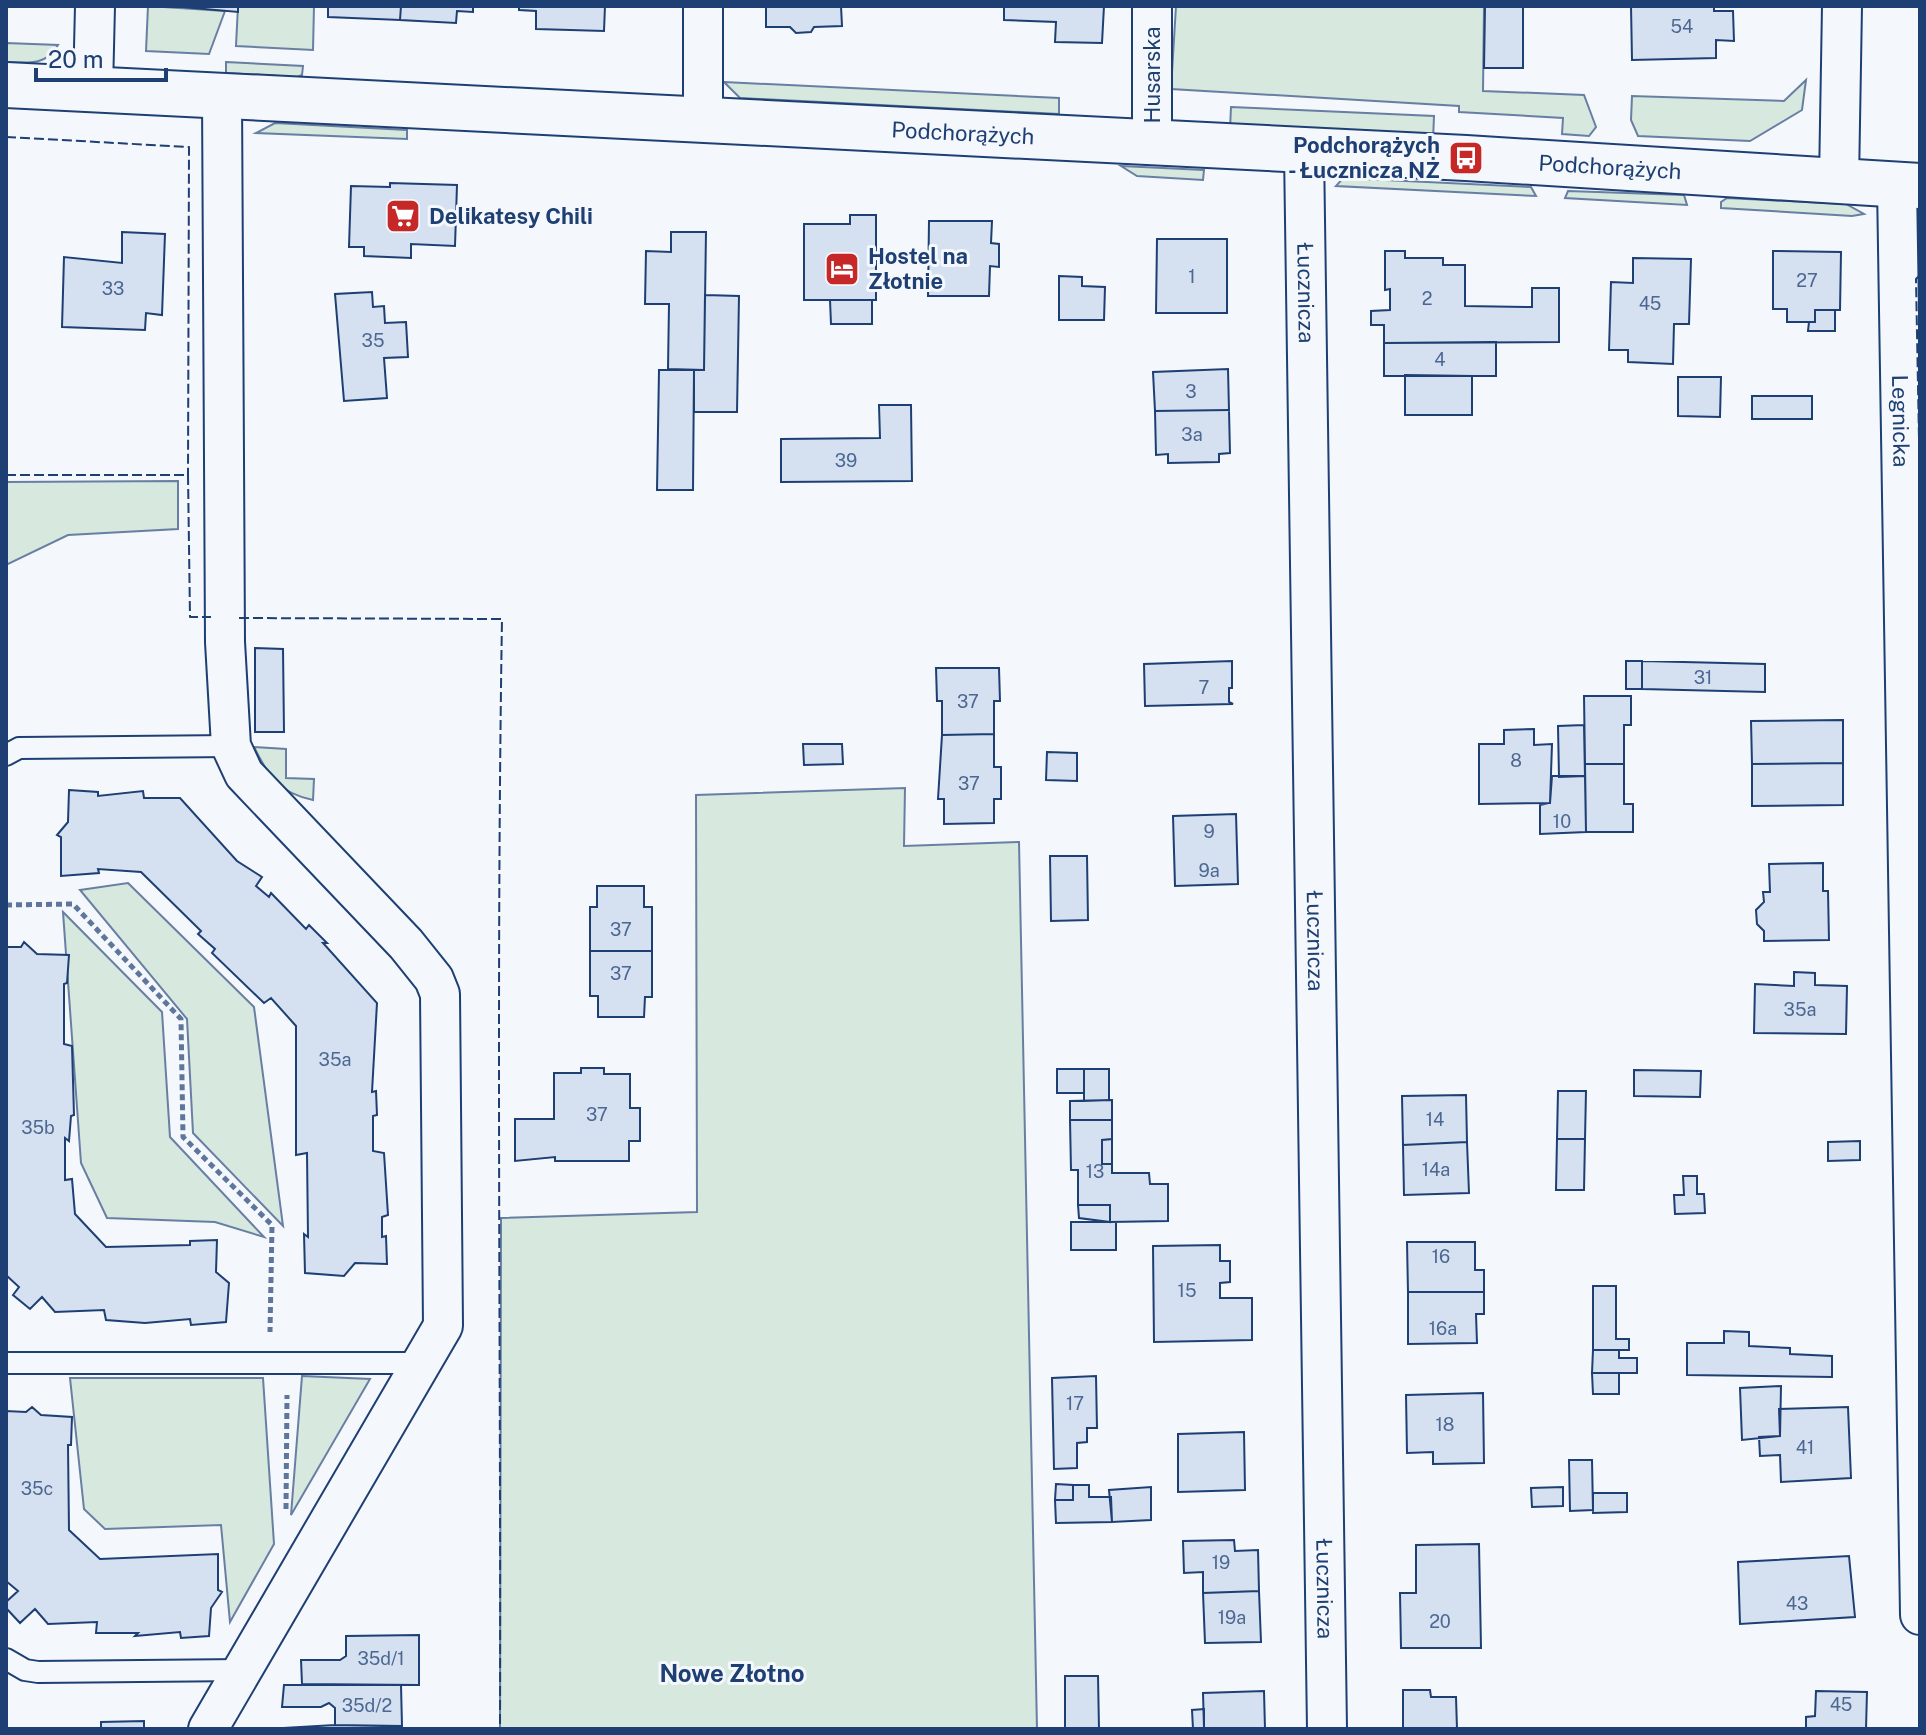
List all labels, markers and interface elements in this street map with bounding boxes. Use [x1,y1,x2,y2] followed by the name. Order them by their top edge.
[1671,16,1693,37] house number: 54
[1139,27,1165,123] street label: Husarska
[36,32,166,82] scale bar
[48,45,104,73] text: 20 m
[891,116,1035,149] street label: Podchorążych
[1288,132,1440,183] place label: Podchorążych - Łucznicza NŻ
[1447,139,1485,177] bus stop icon: Podchorążych - Łucznicza NŻ
[1538,149,1682,184] street label: Podchorążych
[384,197,422,235] supermarket icon: Delikatesy Chili
[429,203,593,229] place label: Delikatesy Chili
[1292,242,1320,343] street label: Łucznicza
[868,243,968,294] place label: Hostel na Złotnie
[823,250,861,288] hotel icon: Hostel na Złotnie
[1188,266,1196,287] house number: 1
[1796,270,1818,291] house number: 27
[102,278,124,299] house number: 33
[1422,288,1432,309] house number: 2
[1639,293,1661,314] house number: 45
[362,330,384,351] house number: 35
[1434,349,1446,370] house number: 4
[1887,374,1915,467] street label: Legnicka
[1185,381,1197,402] house number: 3
[1181,424,1203,445] house number: 3a
[835,450,857,471] house number: 39
[1694,667,1712,688] house number: 31
[1199,677,1209,698] house number: 7
[957,691,979,712] house number: 37
[1510,750,1522,771] house number: 8
[958,773,980,794] house number: 37
[1553,811,1571,832] house number: 10
[1203,821,1215,842] house number: 9
[1198,860,1220,881] house number: 9a
[1302,890,1329,991] street label: Łucznicza
[610,919,632,940] house number: 37
[610,963,632,984] house number: 37
[1784,999,1816,1020] house number: 35a
[319,1049,351,1070] house number: 35a
[586,1104,608,1125] house number: 37
[1426,1109,1444,1130] house number: 14
[21,1117,55,1138] house number: 35b
[1422,1159,1450,1180] house number: 14a
[1086,1161,1104,1182] house number: 13
[1432,1246,1450,1267] house number: 16
[1178,1280,1196,1301] house number: 15
[1429,1318,1457,1339] house number: 16a
[1066,1393,1084,1414] house number: 17
[1436,1414,1454,1435] house number: 18
[1796,1437,1814,1458] house number: 41
[21,1478,53,1499] house number: 35c
[1311,1538,1339,1639] street label: Łucznicza
[1212,1552,1230,1573] house number: 19
[1786,1593,1808,1614] house number: 43
[1218,1607,1246,1628] house number: 19a
[1429,1611,1451,1632] house number: 20
[357,1648,405,1669] house number: 35d/1
[659,1659,805,1687] district label: Nowe Złotno
[1830,1694,1852,1715] house number: 45
[342,1695,392,1716] house number: 35d/2

